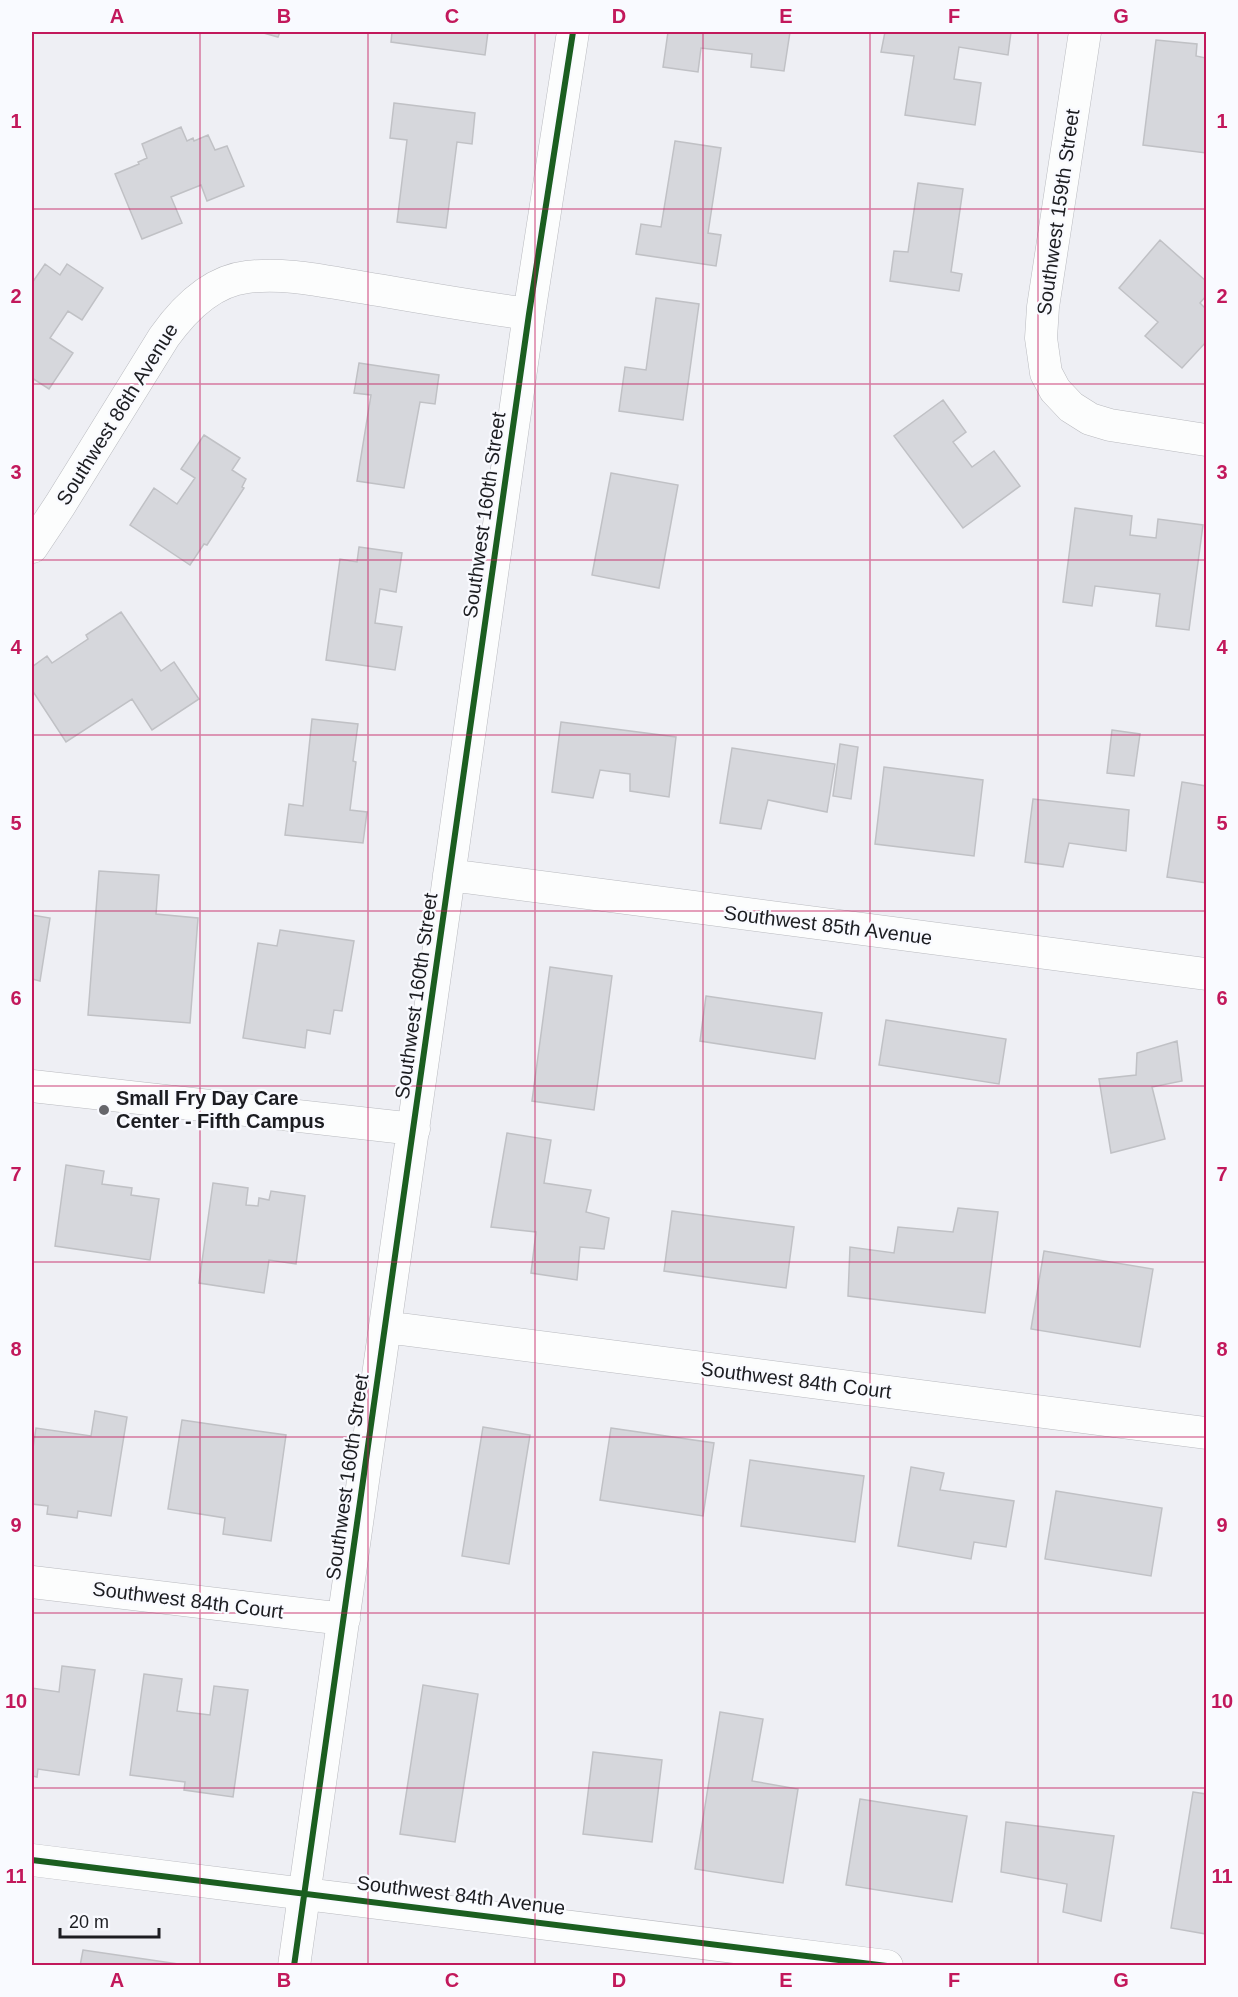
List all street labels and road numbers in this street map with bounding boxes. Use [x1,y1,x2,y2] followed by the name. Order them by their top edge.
[1033,107,1083,316] street label: Southwest 159th Street
[52,319,182,509] street label: Southwest 86th Avenue
[459,410,509,619] street label: Southwest 160th Street
[391,891,441,1100] street label: Southwest 160th Street
[723,901,933,949] street label: Southwest 85th Avenue
[699,1357,893,1403] street label: Southwest 84th Court
[322,1372,372,1581] street label: Southwest 160th Street
[91,1577,285,1623] street label: Southwest 84th Court
[356,1871,566,1919] street label: Southwest 84th Avenue

